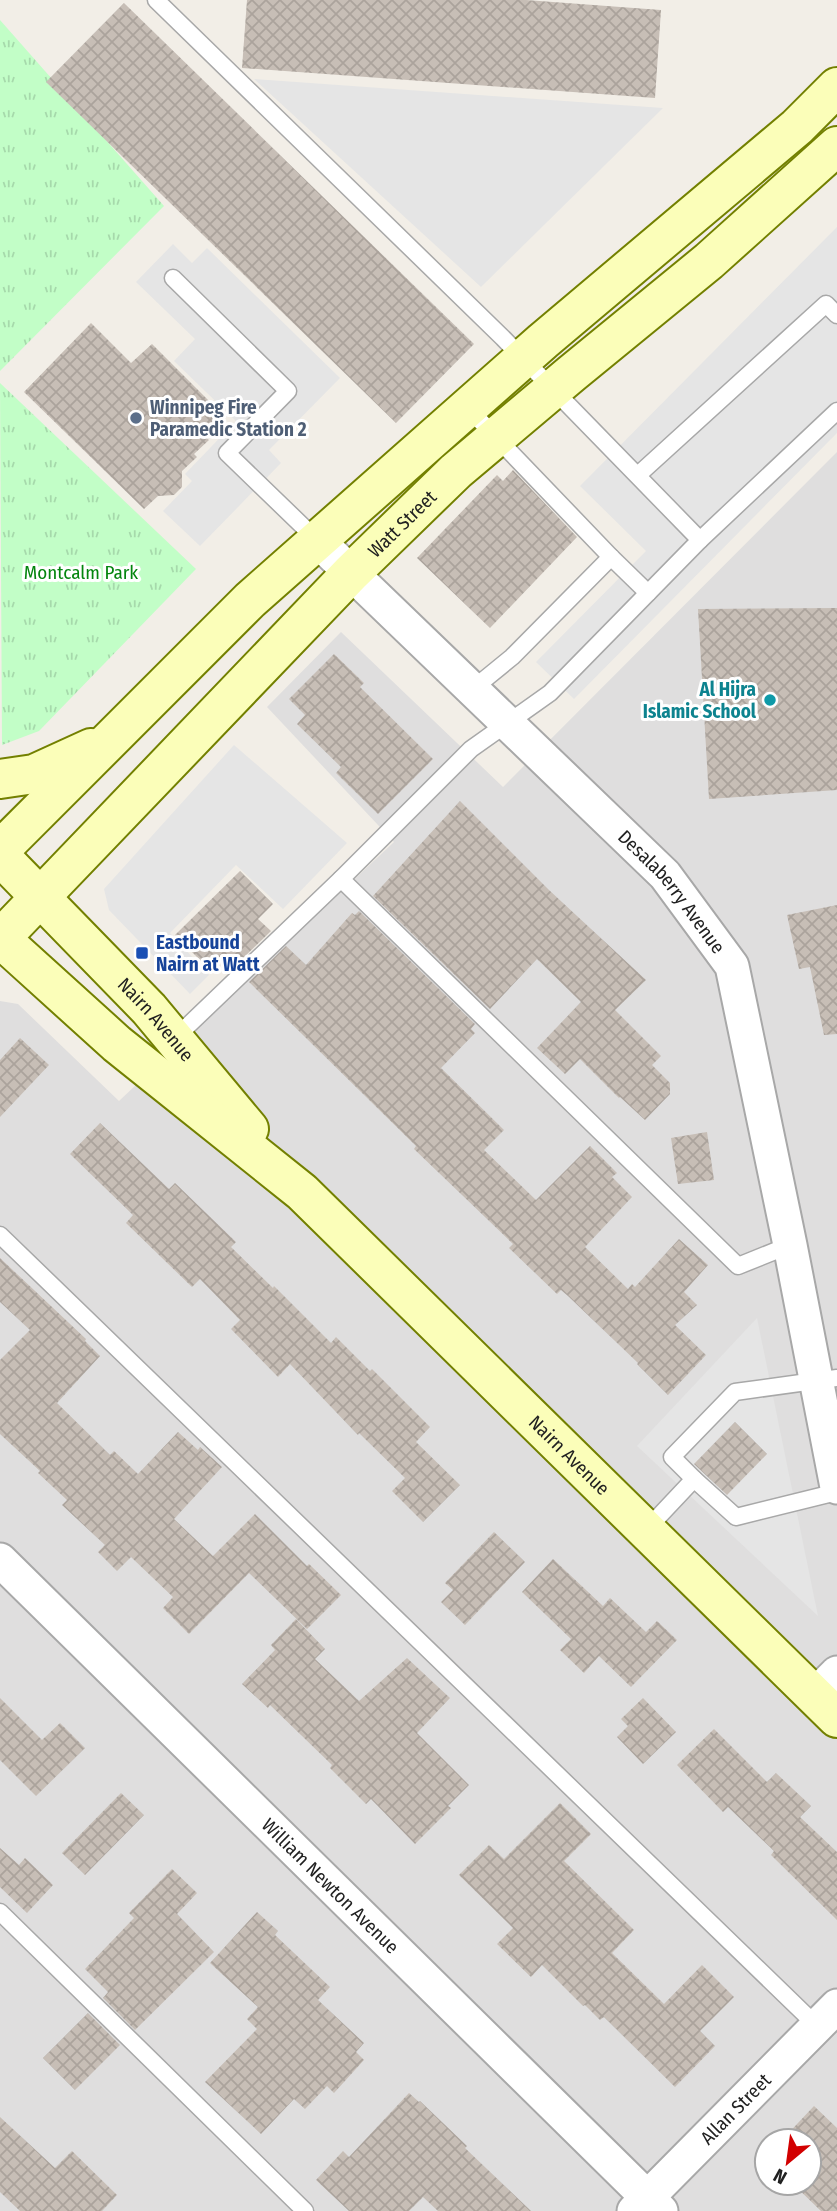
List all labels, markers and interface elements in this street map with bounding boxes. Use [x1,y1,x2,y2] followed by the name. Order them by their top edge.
[150,396,307,441] place label: Winnipeg Fire Paramedic Station 2
[128,410,144,426] marker: Winnipeg Fire Paramedic Station 2
[363,485,442,562] street label: Watt Street
[24,561,138,584] park label: Montcalm Park
[643,678,757,723] place label: Al Hijra Islamic School
[762,692,778,708] marker: Al Hijra Islamic School
[614,825,730,958] street label: Desalaberry Avenue
[156,931,260,976] place label: Eastbound Nairn at Watt
[134,945,150,961] marker: Eastbound Nairn at Watt
[113,973,199,1066] street label: Nairn Avenue
[524,1410,615,1500] street label: Nairn Avenue
[257,1813,404,1958] street label: William Newton Avenue
[695,2068,776,2149] street label: Allan Street
[753,2127,823,2197] north arrow
[769,2164,791,2189] text: N

